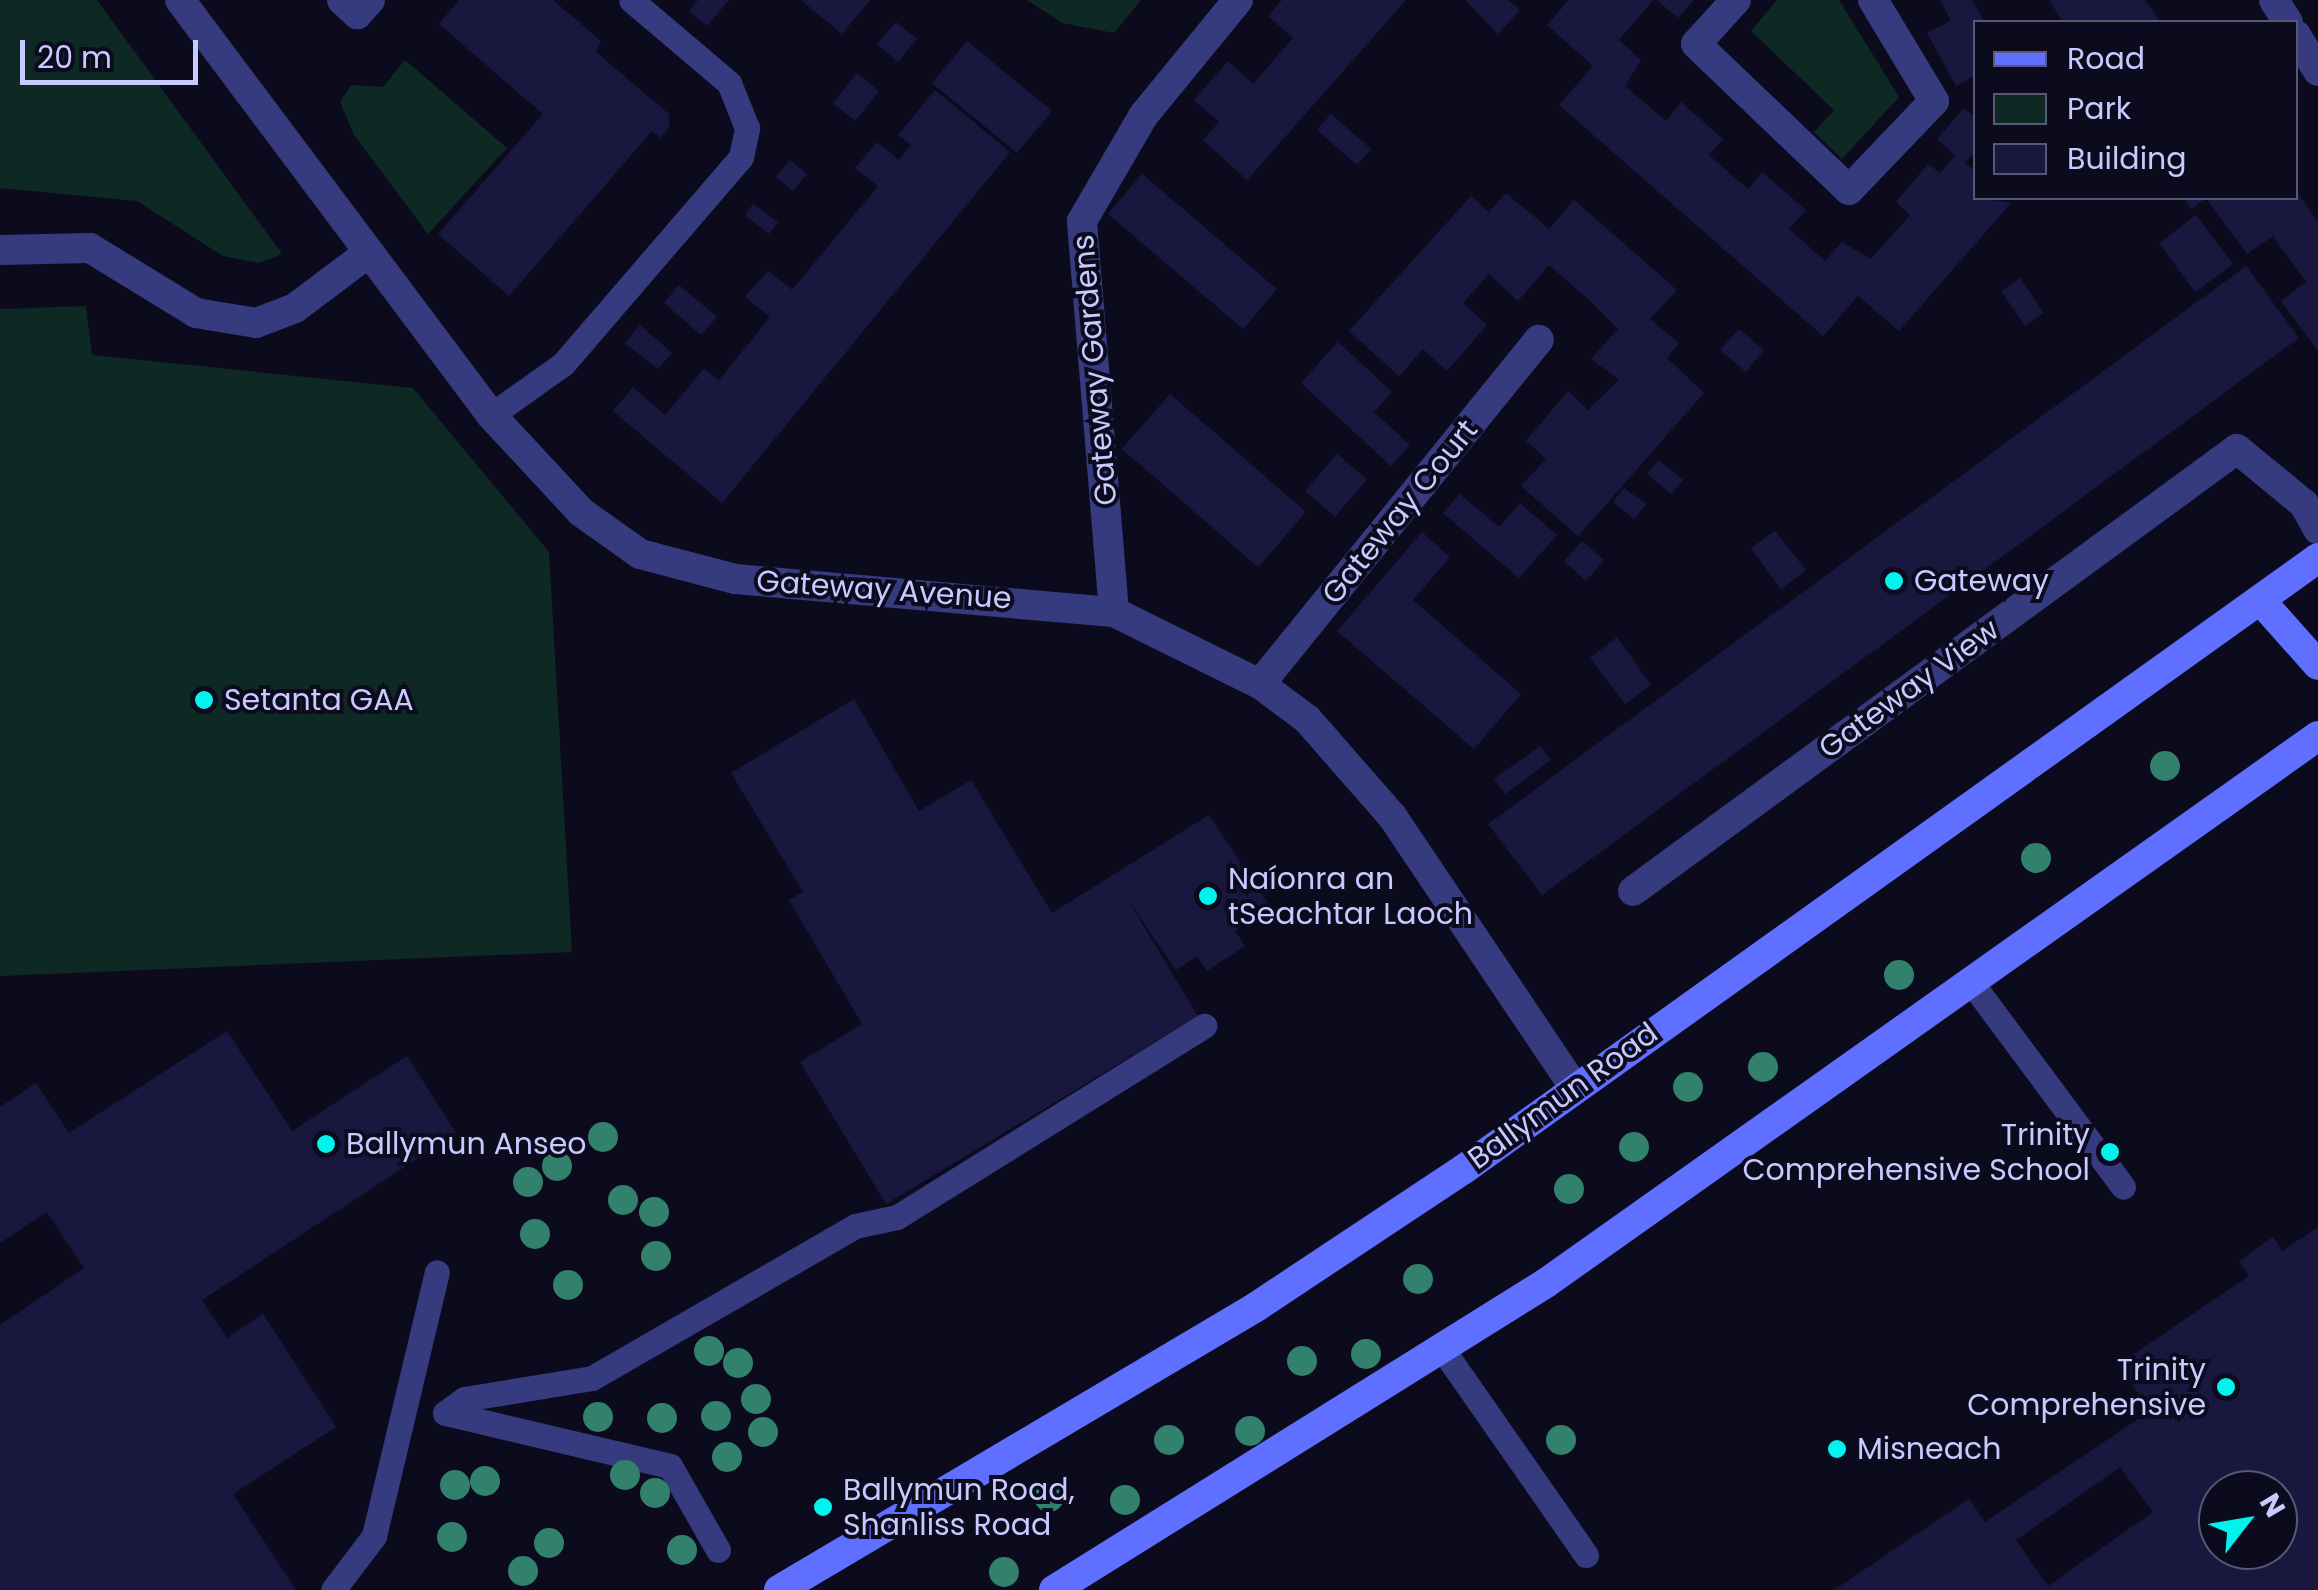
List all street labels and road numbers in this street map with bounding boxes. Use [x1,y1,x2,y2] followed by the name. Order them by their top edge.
[1065,233,1125,507] street label: Gateway Gardens
[1315,413,1485,611] street label: Gateway Court
[755,563,1013,617] street label: Gateway Avenue
[1812,612,2006,766] street label: Gateway View
[1461,1015,1665,1177] street label: Ballymun Road

